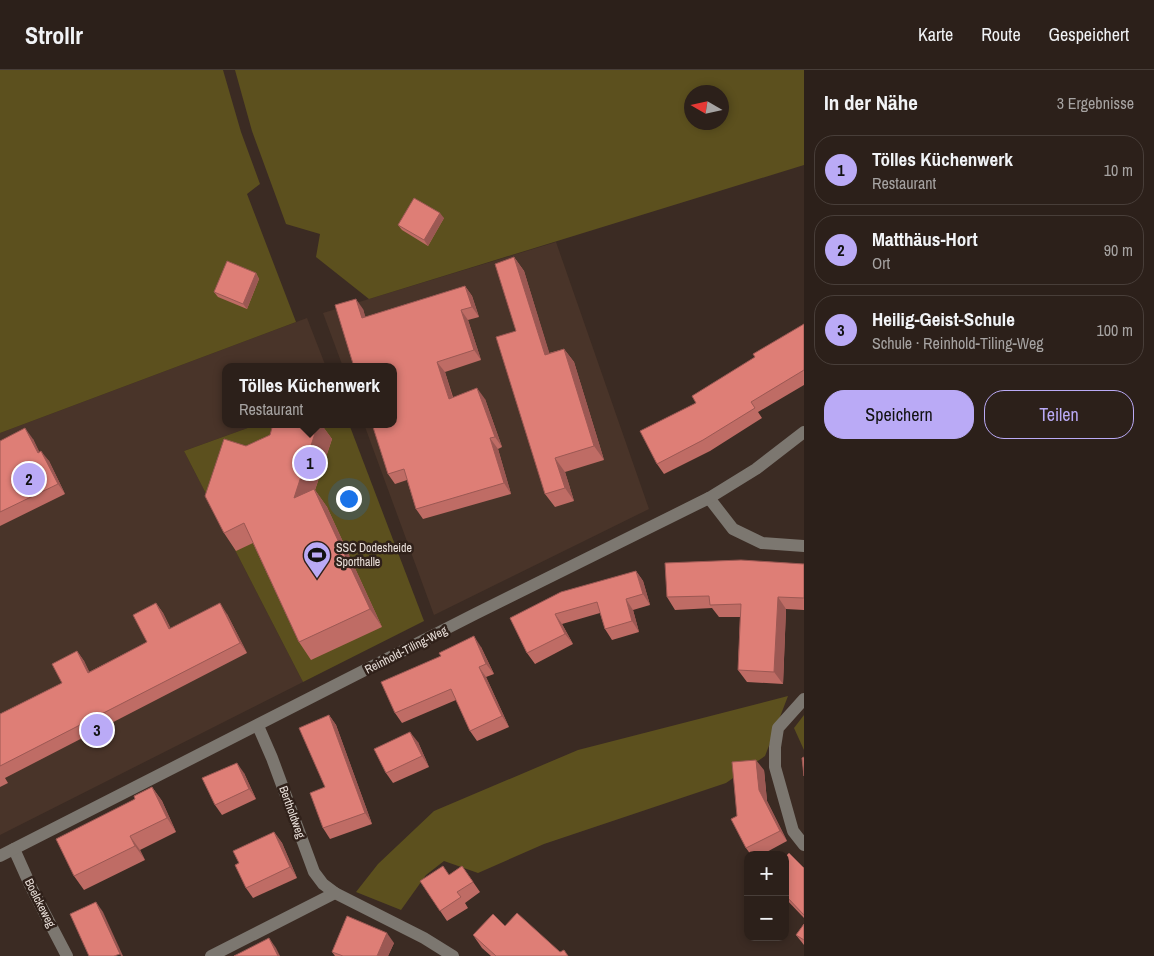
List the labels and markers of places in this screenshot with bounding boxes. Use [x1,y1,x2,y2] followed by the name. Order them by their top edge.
[294,444,326,482] pin: 1
[13,460,45,498] pin: 2
[302,540,332,579] sports icon: SSC Dodesheide Sporthalle
[336,540,412,570] place label: SSC Dodesheide Sporthalle
[81,711,113,749] pin: 3

